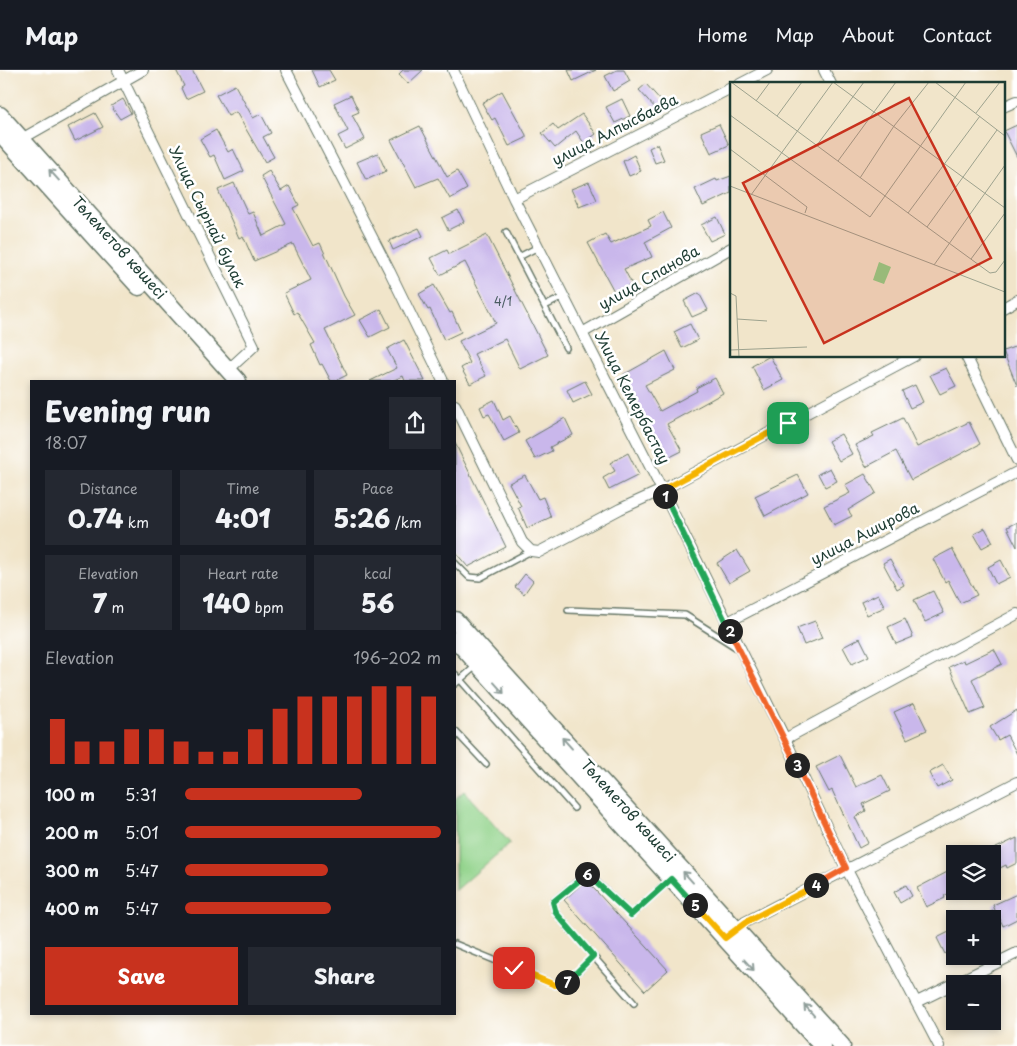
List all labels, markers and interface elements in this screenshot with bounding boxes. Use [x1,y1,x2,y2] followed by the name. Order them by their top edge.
[25,17,78,53] text: Map
[697,21,747,48] text: Home
[775,21,814,48] text: Map
[842,21,894,48] text: About
[922,21,992,48] text: Contact
[730,82,1004,358] inset map
[547,87,682,170] street label: улица Алпысбаева
[164,141,253,291] street label: Улица Сырнай булак
[49,169,60,182] one-way arrow
[67,190,173,304] street label: Төлеметов көшесі
[594,238,704,315] street label: улица Спанова
[494,292,512,310] house number: 4/1
[590,327,677,468] street label: Улица Кемербастау
[45,389,211,432] text: Evening run
[389,397,441,449] button: share
[767,402,809,444] pin
[774,409,802,437] icon: arrive
[45,430,87,454] text: 18:07
[79,478,138,499] text: Distance
[226,478,260,499] text: Time
[362,478,393,499] text: Pace
[652,484,678,508] pin: 1
[662,486,669,507] text: 1
[806,495,923,570] street label: улица Аширова
[68,499,123,537] text: 0.74
[215,499,271,537] text: 4:01
[334,499,390,537] text: 5:26
[123,512,149,533] text: km
[390,512,422,533] text: /km
[78,563,139,584] text: Elevation
[208,563,278,584] text: Heart rate
[364,563,392,584] text: kcal
[92,584,107,622] text: 7
[202,584,250,622] text: 140
[361,584,394,622] text: 56
[107,597,124,618] text: m
[250,597,284,618] text: bpm
[718,618,742,644] pin: 2
[726,621,735,642] text: 2
[45,645,114,669] text: Elevation
[353,645,441,669] text: 196–202 m
[493,682,505,695] one-way arrow
[561,737,573,750] one-way arrow
[784,752,810,778] pin: 3
[576,753,682,867] street label: Төлеметов көшесі
[793,755,802,776] text: 3
[45,782,95,806] text: 100 m
[125,782,157,806] text: 5:31
[45,820,99,844] text: 200 m
[125,820,159,844] text: 5:01
[946,845,1001,1030] map controls
[946,845,1001,900] button: layers
[45,858,99,882] text: 300 m
[125,858,159,882] text: 5:47
[574,862,600,886] pin: 6
[583,864,592,885] text: 6
[682,870,694,883] one-way arrow
[804,872,828,898] pin: 4
[812,875,821,896] text: 4
[682,892,708,918] pin: 5
[691,895,700,916] text: 5
[45,896,99,920] text: 400 m
[125,896,159,920] text: 5:47
[946,910,1001,965] button: +
[45,947,238,1005] button: Save
[248,947,441,1005] button: Share
[493,947,535,989] pin
[500,954,528,982] icon: check
[743,958,755,971] one-way arrow
[554,970,580,994] pin: 7
[563,972,572,993] text: 7
[946,975,1001,1030] button: −
[803,1003,815,1016] one-way arrow

